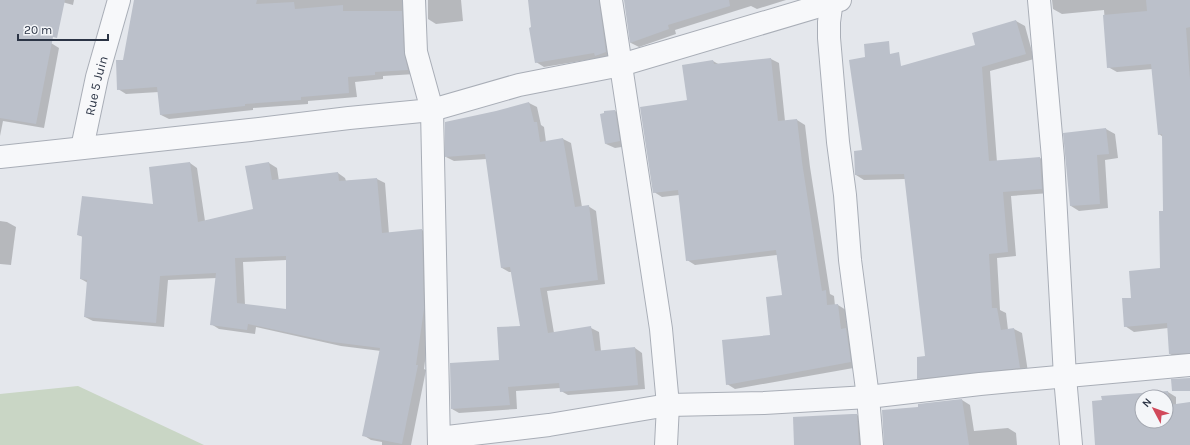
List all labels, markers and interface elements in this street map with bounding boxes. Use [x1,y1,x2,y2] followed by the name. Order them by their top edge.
[18,16,108,42] scale bar
[24,23,52,37] text: 20 m
[82,54,110,117] street label: Rue 5 Juin
[1134,389,1174,429] north arrow
[1139,396,1154,410] text: N

